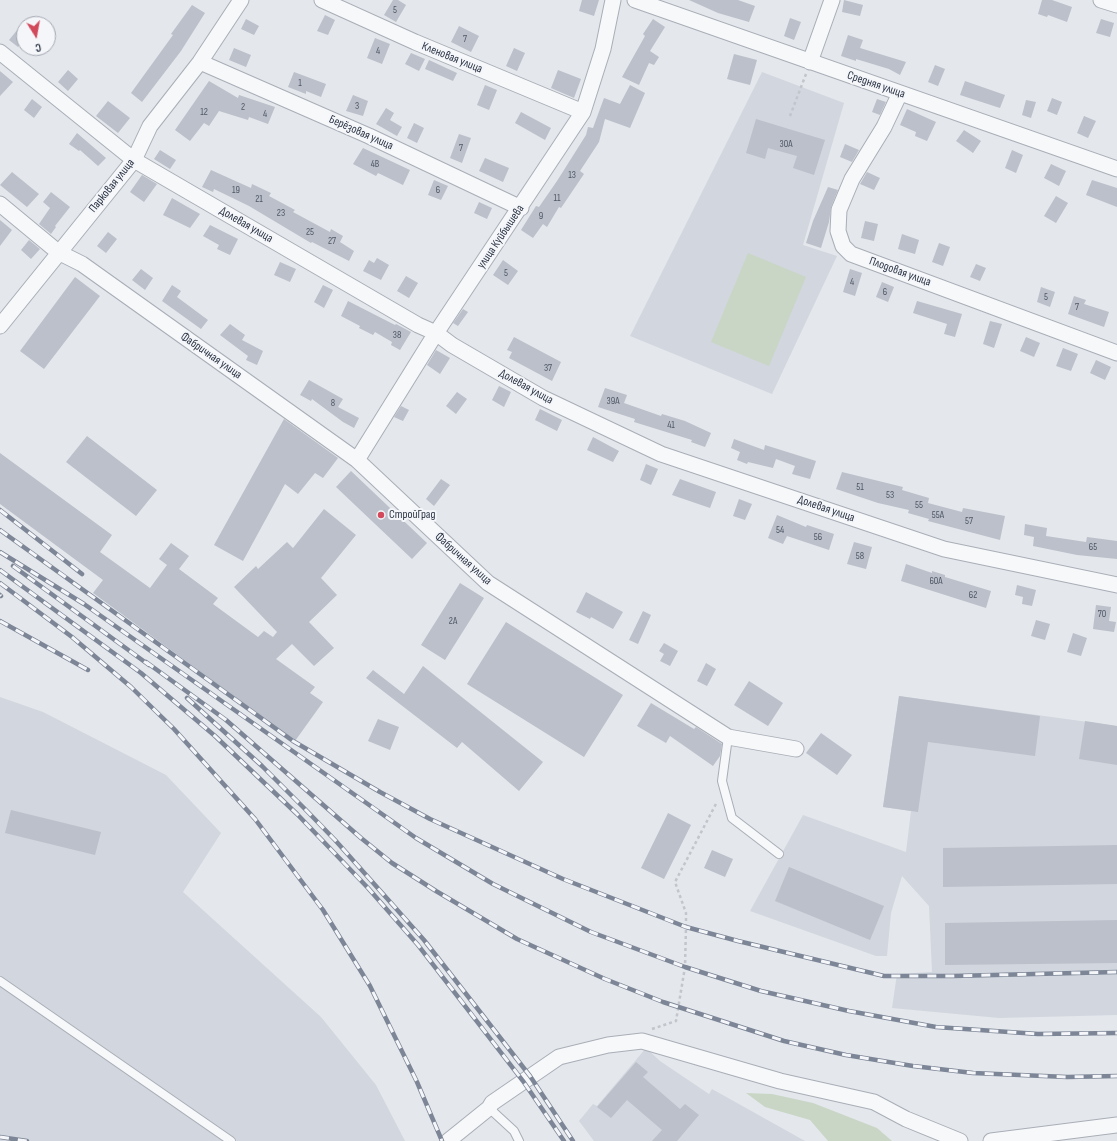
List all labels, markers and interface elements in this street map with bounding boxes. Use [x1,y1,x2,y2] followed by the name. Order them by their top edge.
[393,4,397,16] house number: 5
[16,16,56,56] north arrow
[463,33,467,45] house number: 7
[420,39,484,77] street label: Кленовая улица
[34,40,42,54] text: С
[376,45,380,57] house number: 4
[845,68,907,102] street label: Средняя улица
[298,77,302,89] house number: 1
[355,100,359,112] house number: 3
[241,101,245,113] house number: 2
[200,106,208,118] house number: 12
[263,108,267,120] house number: 4
[327,112,395,154] street label: Берёзовая улица
[780,138,792,150] house number: 30А
[459,142,463,154] house number: 7
[86,156,138,216] street label: Парковая улица
[371,158,379,170] house number: 4В
[568,169,576,181] house number: 13
[232,184,240,196] house number: 19
[436,184,440,196] house number: 6
[554,192,560,204] house number: 11
[255,193,263,205] house number: 21
[474,202,528,272] street label: улица Куйбышева
[217,204,275,246] street label: Долевая улица
[277,207,285,219] house number: 23
[539,210,543,222] house number: 9
[306,226,314,238] house number: 25
[328,235,336,247] house number: 27
[867,254,933,290] street label: Плодовая улица
[504,267,508,279] house number: 5
[850,276,854,288] house number: 4
[883,286,887,298] house number: 6
[1044,291,1048,303] house number: 5
[1075,301,1079,313] house number: 7
[393,329,401,341] house number: 38
[178,330,244,382] street label: Фабричная улица
[544,362,552,374] house number: 37
[497,366,555,408] street label: Долевая улица
[607,395,619,407] house number: 39А
[331,397,335,409] house number: 8
[667,419,675,431] house number: 41
[856,481,864,493] house number: 51
[886,489,894,501] house number: 53
[796,493,856,525] street label: Долевая улица
[915,499,923,511] house number: 55
[389,508,435,522] place label: СтройГрад
[932,509,944,521] house number: 55А
[376,510,386,520] marker: СтройГрад
[965,515,973,527] house number: 57
[776,524,784,536] house number: 54
[432,530,494,588] street label: Фабричная улица
[814,531,822,543] house number: 56
[1089,541,1097,553] house number: 65
[856,550,864,562] house number: 58
[929,575,943,587] house number: 60А
[969,589,977,601] house number: 62
[1098,608,1106,620] house number: 70
[449,615,457,627] house number: 2А

